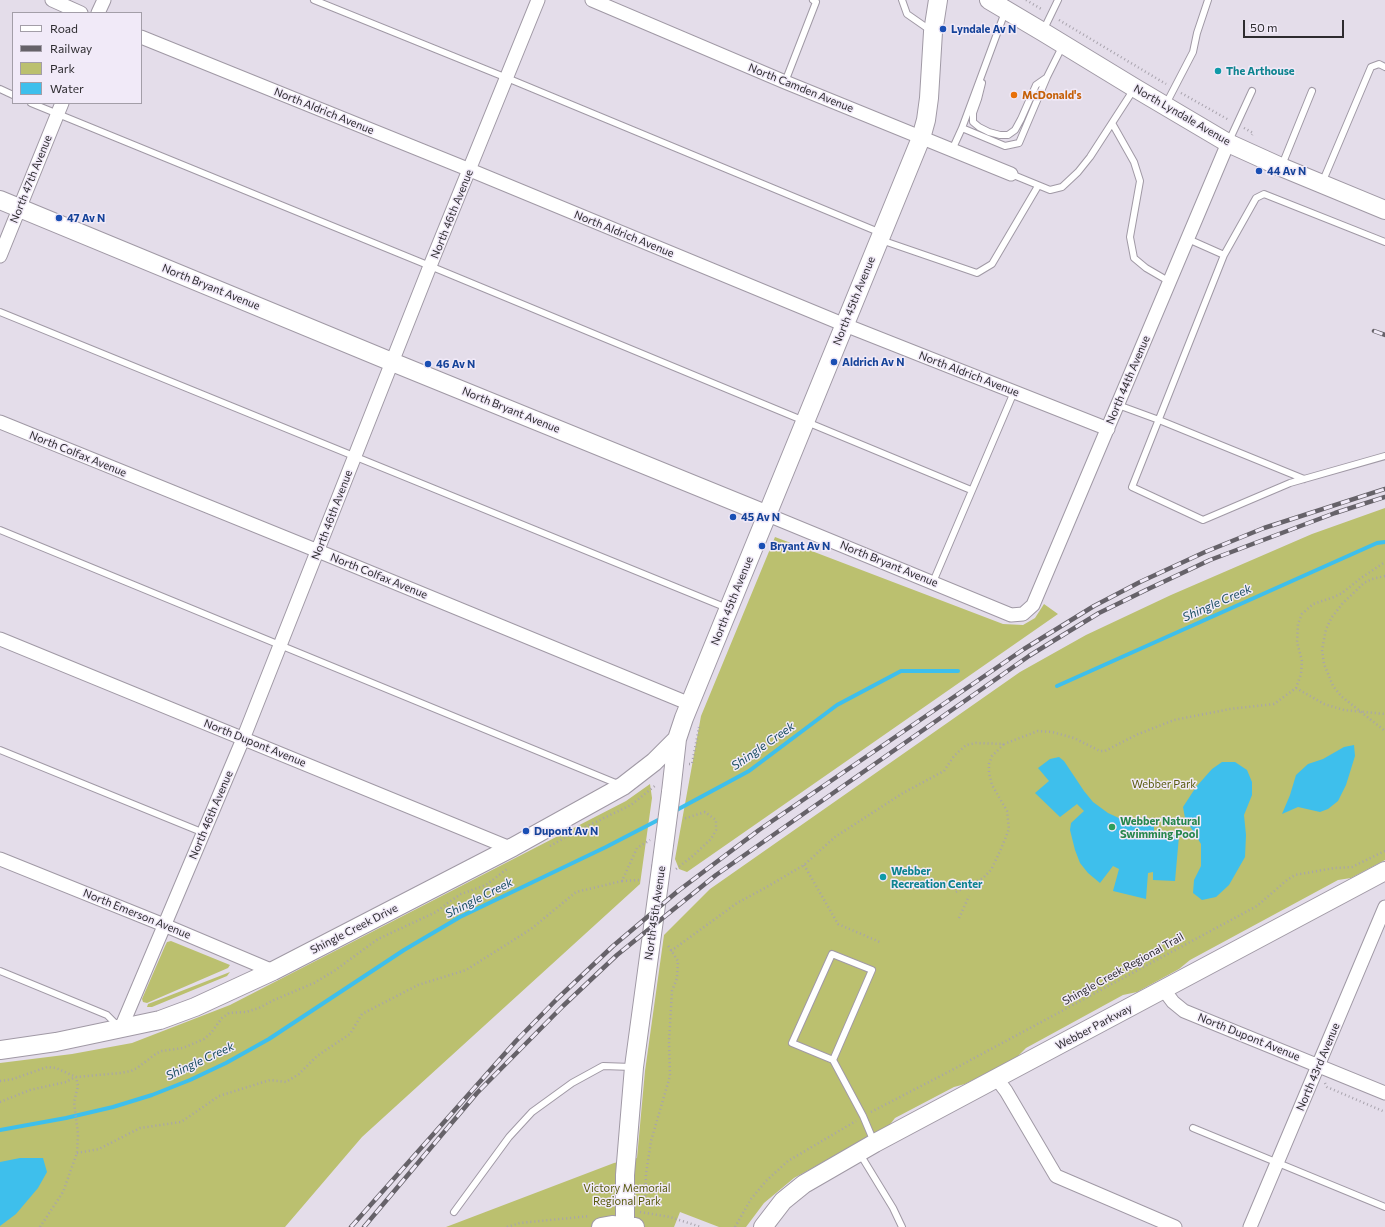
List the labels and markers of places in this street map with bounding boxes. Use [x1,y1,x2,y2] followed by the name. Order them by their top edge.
[951,22,1016,36] place label: Lyndale Av N
[938,24,948,34] marker: Lyndale Av N
[1226,64,1295,78] place label: The Arthouse
[1213,66,1223,76] marker: The Arthouse
[1022,88,1082,102] place label: McDonald's
[1009,90,1019,100] marker: McDonald's
[1267,164,1306,178] place label: 44 Av N
[1254,166,1264,176] marker: 44 Av N
[67,211,105,225] place label: 47 Av N
[54,213,64,223] marker: 47 Av N
[842,355,904,369] place label: Aldrich Av N
[436,357,475,371] place label: 46 Av N
[829,357,839,367] marker: Aldrich Av N
[423,359,433,369] marker: 46 Av N
[741,510,780,524] place label: 45 Av N
[728,512,738,522] marker: 45 Av N
[770,539,830,553] place label: Bryant Av N
[757,541,767,551] marker: Bryant Av N
[1120,814,1200,840] place label: Webber Natural Swimming Pool
[1107,822,1117,832] marker: Webber Natural Swimming Pool
[534,824,598,838] place label: Dupont Av N
[521,826,531,836] marker: Dupont Av N
[891,864,983,890] place label: Webber Recreation Center
[878,872,888,882] marker: Webber Recreation Center

